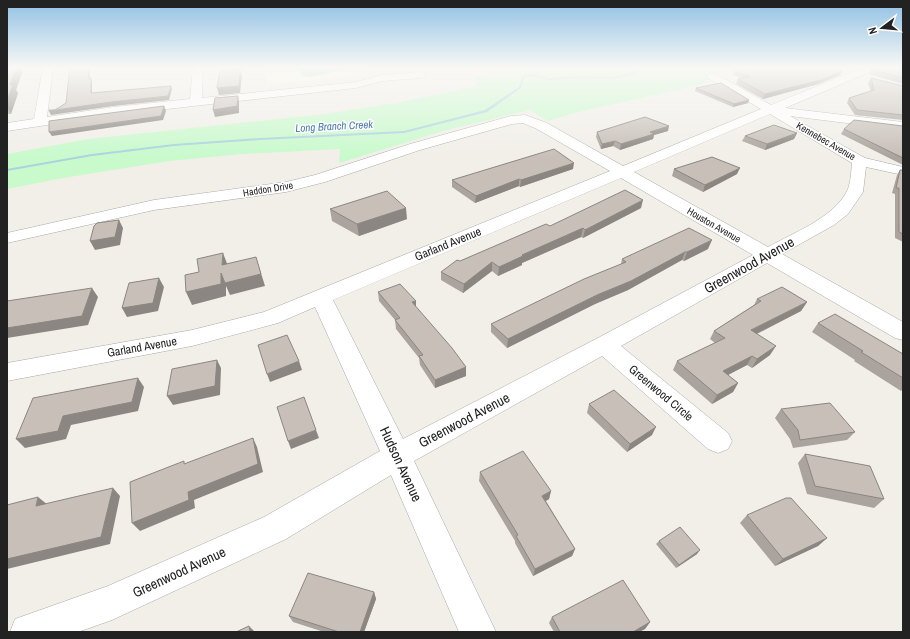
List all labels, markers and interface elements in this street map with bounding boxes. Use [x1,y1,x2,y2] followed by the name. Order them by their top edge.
[862,8,902,48] north arrow
[865,26,880,36] text: N
[295,117,374,135] water label: Long Branch Creek
[794,119,858,163] street label: Kennebec Avenue
[242,179,294,199] street label: Haddon Drive
[685,204,744,246] street label: Houston Avenue
[412,223,484,265] street label: Garland Avenue
[701,233,797,297] street label: Greenwood Avenue
[106,333,178,361] street label: Garland Avenue
[625,361,697,425] street label: Greenwood Circle
[415,388,513,452] street label: Greenwood Avenue
[376,424,426,504] street label: Hudson Avenue
[130,543,228,601] street label: Greenwood Avenue

